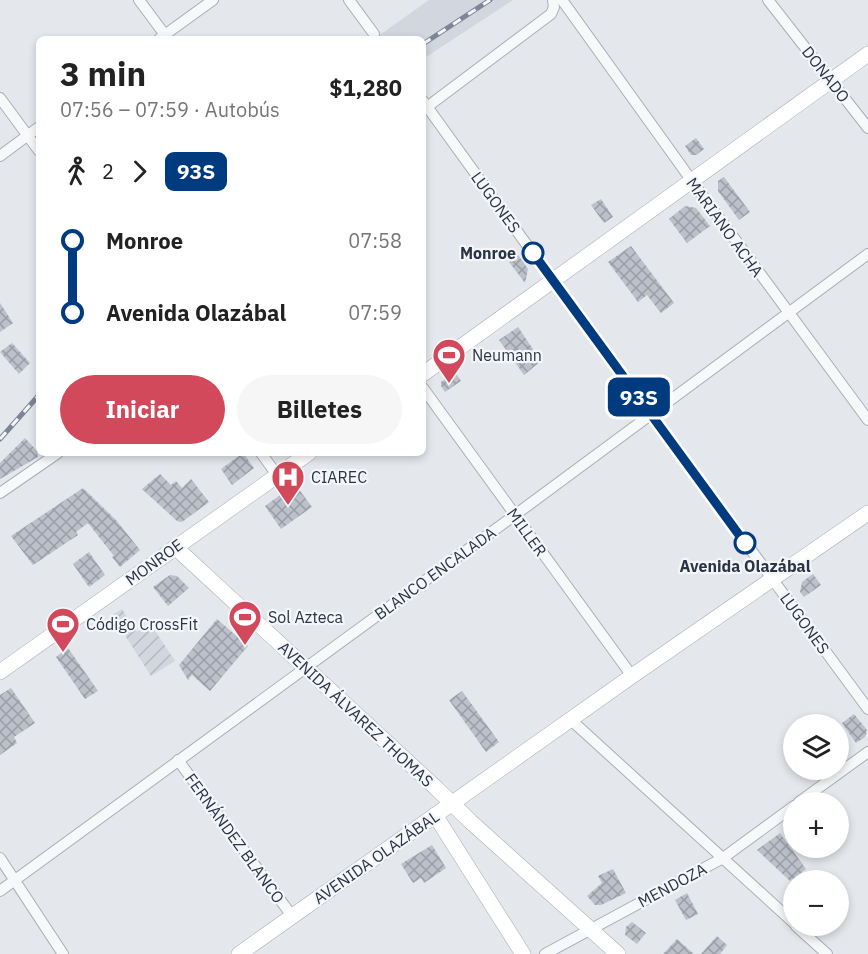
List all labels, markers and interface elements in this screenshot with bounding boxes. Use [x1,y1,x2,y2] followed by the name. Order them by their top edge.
[798,42,854,106] street label: DONADO
[60,52,146,95] text: 3 min
[329,73,402,102] text: $1,280
[60,96,280,123] text: 07:56 – 07:59 · Autobús
[60,155,93,188] icon: walk
[123,155,156,188] icon: forward
[177,157,215,185] text: 93S
[102,158,114,185] text: 2
[467,167,525,237] street label: LUGONES
[682,173,768,281] street label: MARIANO ACHA
[106,226,183,255] text: Monroe
[348,227,402,254] text: 07:58
[522,242,544,264] marker: Monroe
[460,243,516,263] place label: Monroe
[106,298,286,327] text: Avenida Olazábal
[348,299,402,326] text: 07:59
[431,337,467,384] sports icon: Neumann
[472,345,542,365] place label: Neumann
[60,375,225,444] button: Iniciar
[237,375,402,444] button: Billetes
[604,378,674,416] line badge: 93S
[620,383,658,411] text: 93S
[270,459,306,506] hospital icon: CIAREC
[311,467,367,487] place label: CIAREC
[503,504,551,560] street label: MILLER
[370,522,500,624] street label: BLANCO ENCALADA
[734,532,756,554] marker: Avenida Olazábal
[121,534,187,590] street label: MONROE
[679,556,811,576] place label: Avenida Olazábal
[776,588,834,658] street label: LUGONES
[227,599,263,646] sports icon: Sol Azteca
[45,606,81,653] sports icon: Código CrossFit
[268,607,344,627] place label: Sol Azteca
[86,614,198,634] place label: Código CrossFit
[274,636,438,791] street label: AVENIDA ÁLVAREZ THOMAS
[783,714,849,936] map controls
[783,714,849,780] button: layers
[181,768,290,907] street label: FERNÁNDEZ BLANCO
[783,792,849,858] button: +
[309,805,443,908] street label: AVENIDA OLAZÁBAL
[634,859,710,911] street label: MENDOZA
[783,870,849,936] button: −

